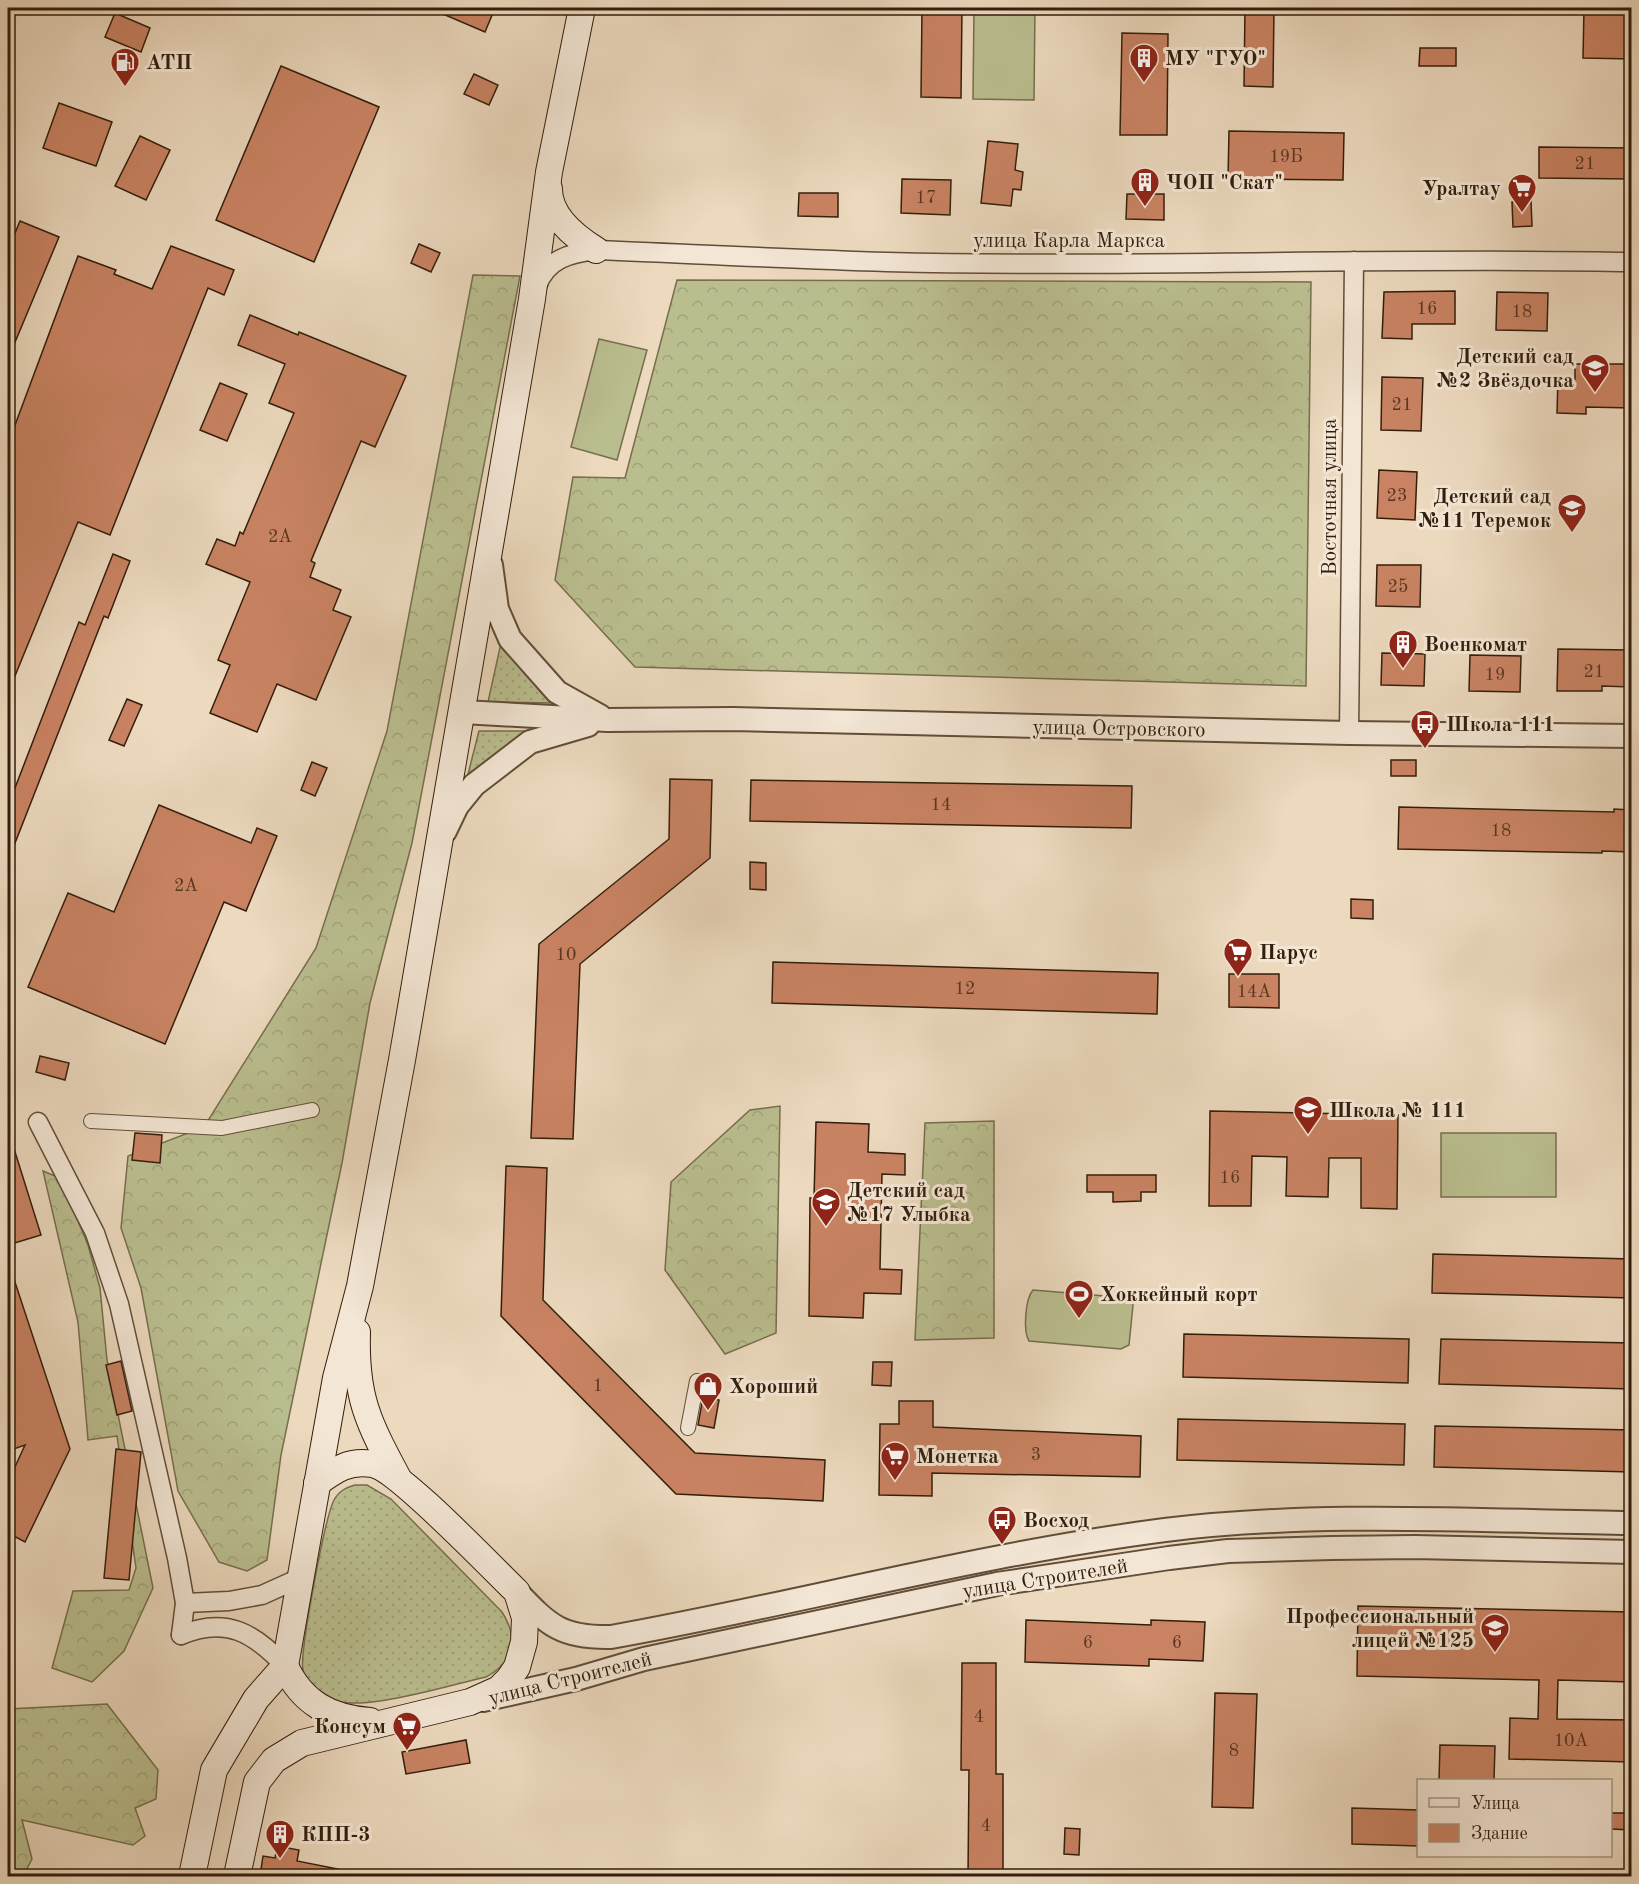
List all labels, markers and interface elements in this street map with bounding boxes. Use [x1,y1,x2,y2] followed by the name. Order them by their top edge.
[1128,42,1160,84] building icon: МУ "ГУО"
[109,46,141,88] fuel station icon: АТП
[1165,49,1266,70] place label: МУ "ГУО"
[146,53,192,74] place label: АТП
[1269,148,1303,166] house number: 19Б
[1575,155,1595,173] house number: 21
[1129,166,1161,208] building icon: ЧОП "Скат"
[1506,172,1538,214] supermarket icon: Уралтау
[1166,173,1283,194] place label: ЧОП "Скат"
[1422,179,1501,200] place label: Уралтау
[916,189,936,207] house number: 17
[973,231,1165,252] street label: улица Карла Маркса
[1417,300,1437,318] house number: 16
[1512,303,1532,321] house number: 18
[1436,347,1574,392] place label: Детский сад №2 Звёздочка
[1579,352,1611,394] school or university icon: Детский сад №2 Звёздочка
[1392,396,1412,414] house number: 21
[1320,418,1341,576] street label: Восточная улица
[1387,487,1407,505] house number: 23
[1418,487,1551,532] place label: Детский сад №11 Теремок
[1556,492,1588,534] school or university icon: Детский сад №11 Теремок
[268,528,292,546] house number: 2А
[1388,578,1408,596] house number: 25
[1387,628,1419,670] building icon: Военкомат
[1424,635,1527,656] place label: Военкомат
[1584,663,1604,681] house number: 21
[1485,666,1505,684] house number: 19
[1409,708,1441,750] bus stop icon: Школа 111
[1446,715,1555,736] place label: Школа 111
[1032,717,1206,742] street label: улица Островского
[931,796,951,814] house number: 14
[1491,822,1511,840] house number: 18
[174,877,198,895] house number: 2А
[1222,936,1254,978] supermarket icon: Парус
[1259,943,1318,964] place label: Парус
[556,946,576,964] house number: 10
[955,980,975,998] house number: 12
[1237,983,1272,1001] house number: 14А
[1292,1094,1324,1136] school or university icon: Школа № 111
[1329,1101,1466,1122] place label: Школа № 111
[1220,1169,1240,1187] house number: 16
[847,1181,971,1226] place label: Детский сад №17 Улыбка
[810,1186,842,1228] school or university icon: Детский сад №17 Улыбка
[1063,1278,1095,1320] sports icon: Хоккейный корт
[1100,1285,1258,1306] place label: Хоккейный корт
[692,1370,724,1412] shop icon: Хороший
[593,1377,603,1395] house number: 1
[729,1377,818,1398] place label: Хороший
[879,1440,911,1482] supermarket icon: Монетка
[1031,1446,1041,1464] house number: 3
[916,1447,999,1468] place label: Монетка
[986,1504,1018,1546] bus stop icon: Восход
[1023,1511,1089,1532] place label: Восход
[961,1556,1129,1603] street label: улица Строителей
[1286,1607,1474,1652] place label: Профессиональный лицей №125
[1479,1612,1511,1654] school or university icon: Профессиональный лицей №125
[1083,1634,1093,1652] house number: 6
[1172,1634,1182,1652] house number: 6
[487,1649,654,1710] street label: улица Строителей
[974,1708,984,1726] house number: 4
[391,1710,423,1752] supermarket icon: Консум
[314,1717,386,1738] place label: Консум
[1554,1732,1589,1750] house number: 10А
[1229,1742,1239,1760] house number: 8
[1417,1779,1612,1857] legend
[1471,1795,1520,1813] text: Улица
[981,1817,991,1835] house number: 4
[264,1818,296,1860] building icon: КПП-3
[301,1825,371,1846] place label: КПП-3
[1471,1825,1528,1843] text: Здание

